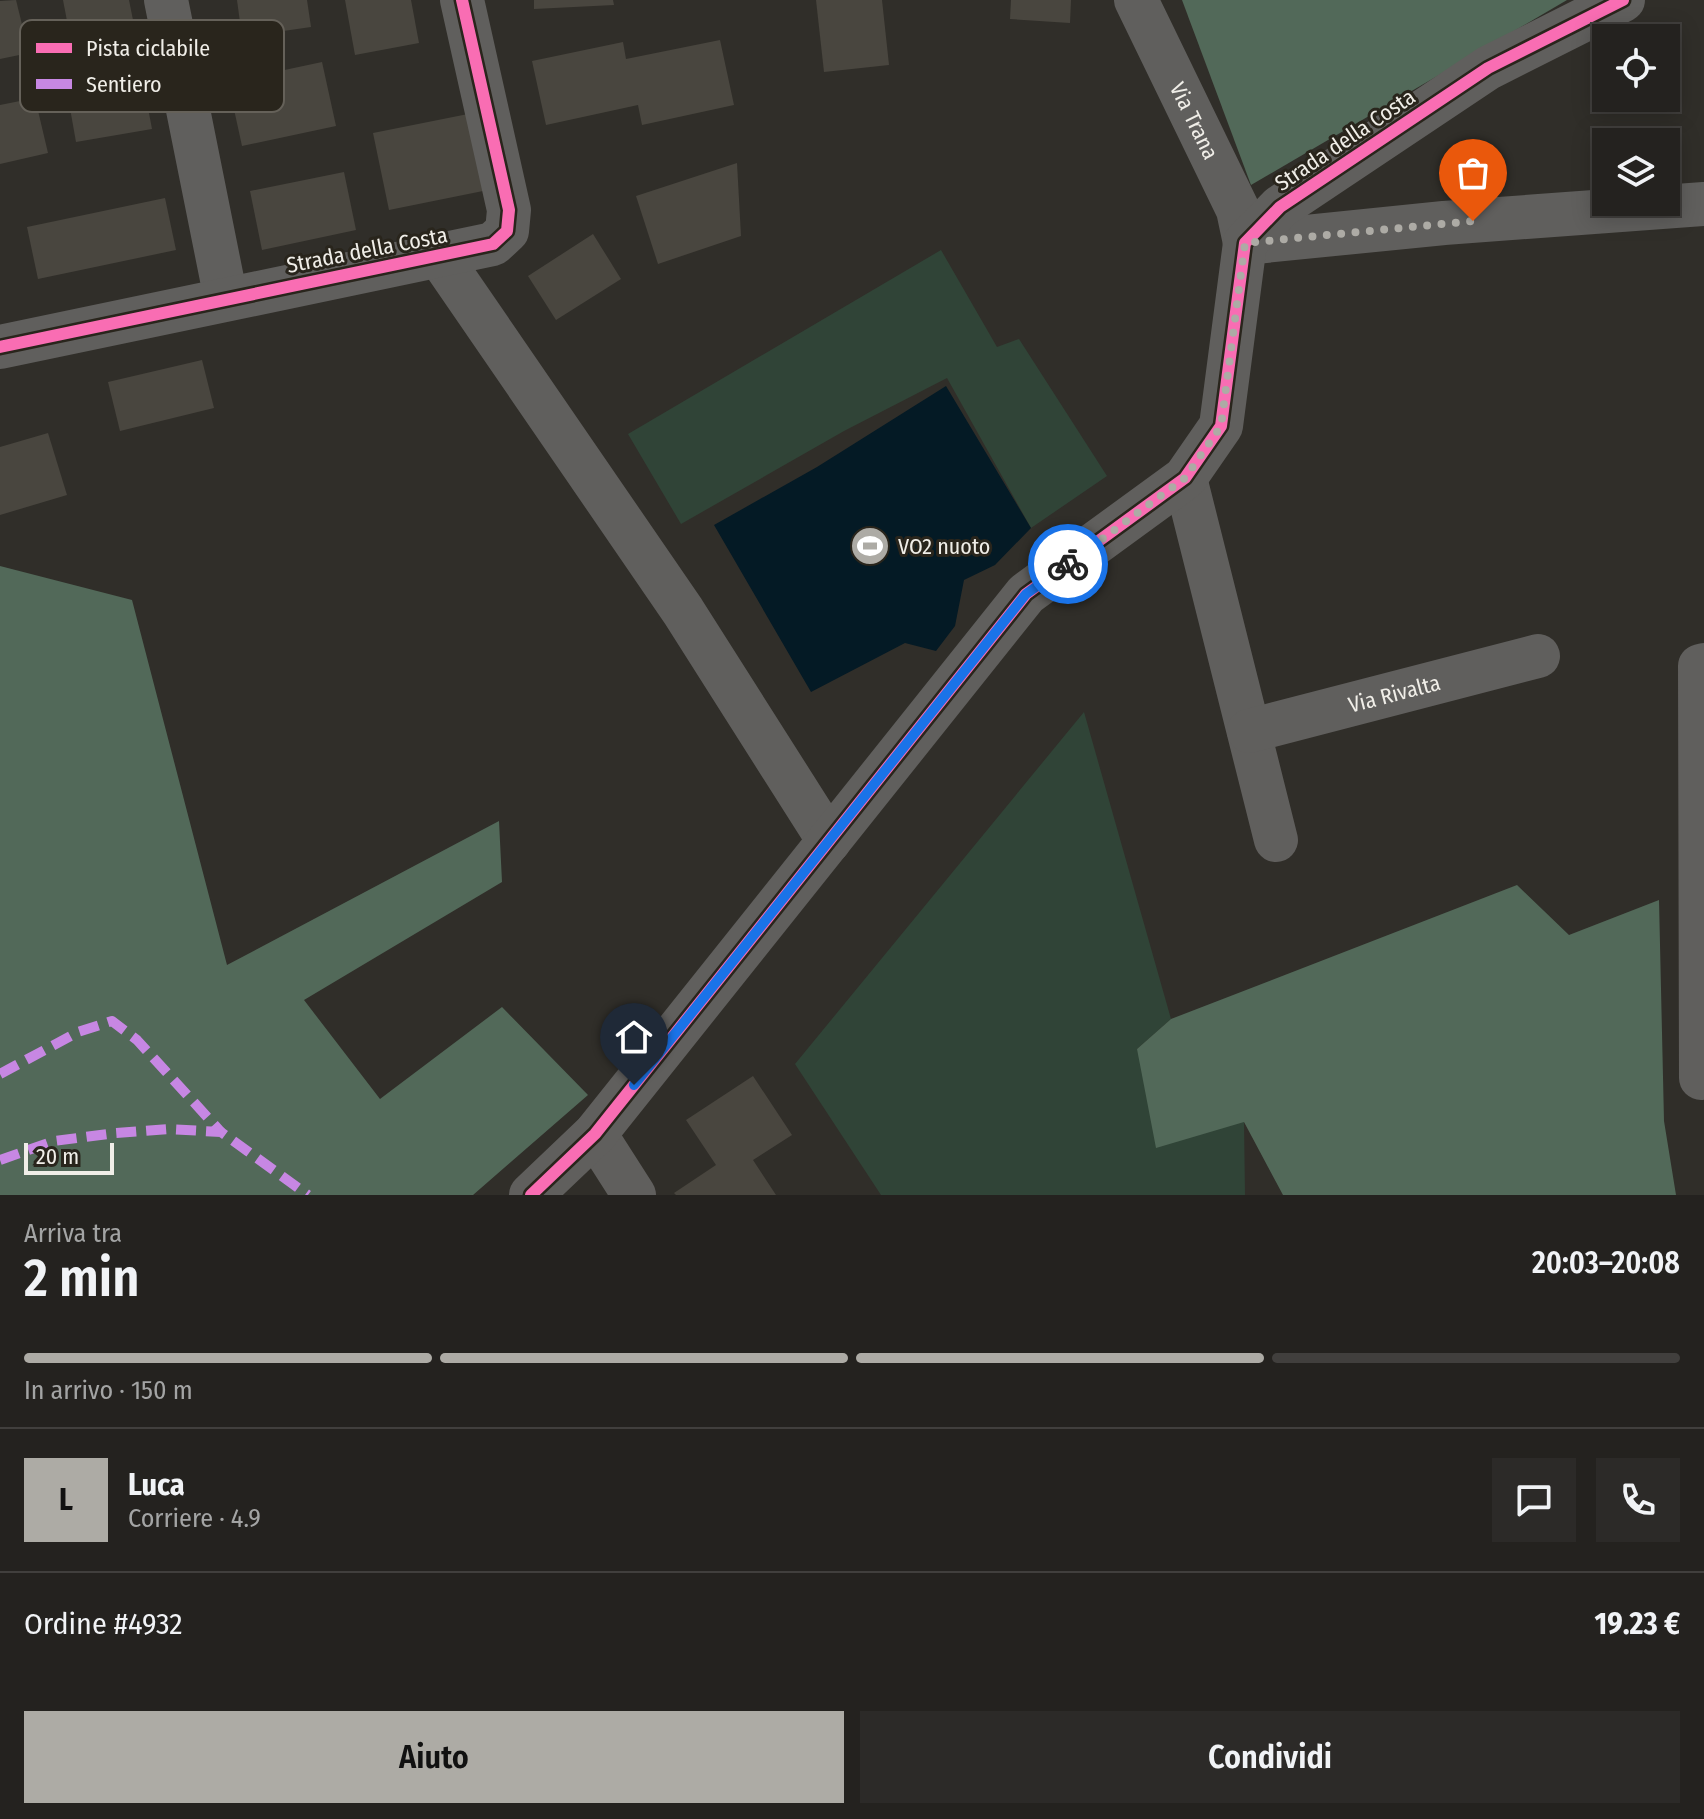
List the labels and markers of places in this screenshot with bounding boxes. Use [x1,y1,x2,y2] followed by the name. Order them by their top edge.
[1439,139,1507,221] pin
[849,525,891,567] sports icon: VO2 nuoto
[898,533,990,560] place label: VO2 nuoto
[600,1003,668,1085] pin

